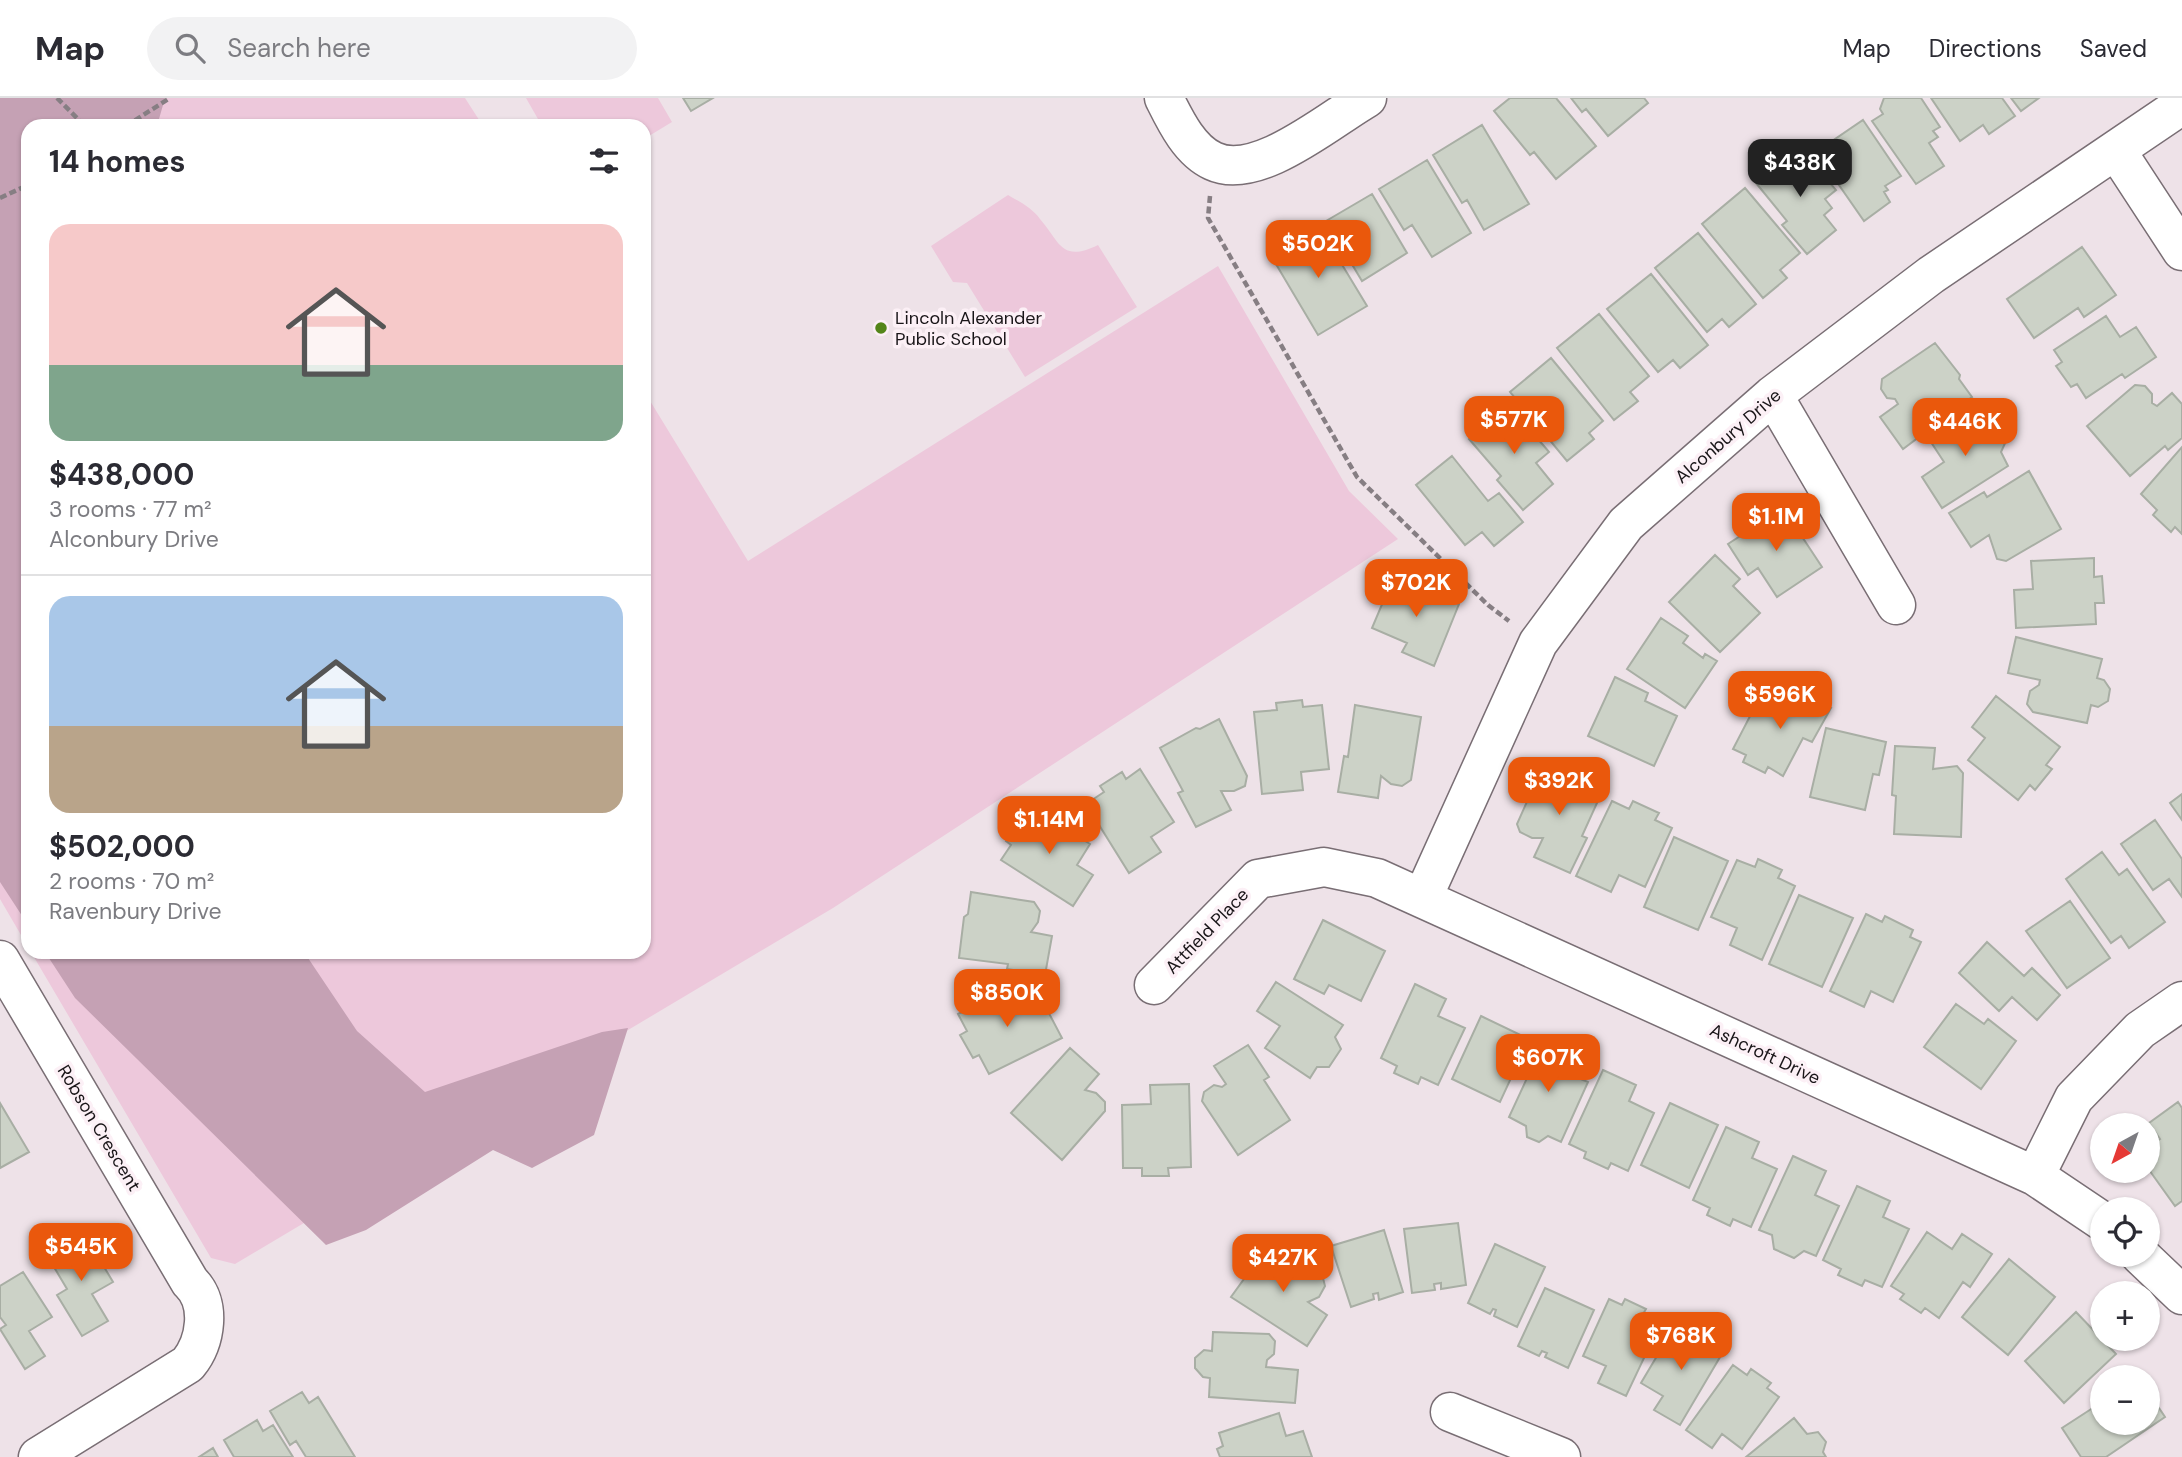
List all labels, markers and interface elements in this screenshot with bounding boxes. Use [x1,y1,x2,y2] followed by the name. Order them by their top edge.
[147,17,637,80] search box
[35,27,105,70] text: Map
[171,29,209,67] icon: search
[227,31,371,65] text: Search here
[1843,33,1891,64] text: Map
[1929,33,2042,64] text: Directions
[2080,33,2147,64] text: Saved
[1751,140,1849,199] pin: $438K
[49,142,186,181] text: 14 homes
[585,142,623,180] icon: filters
[1764,147,1836,177] text: $438K
[1269,220,1367,280] pin: $502K
[1282,228,1354,258] text: $502K
[273,269,399,395] icon: home
[895,306,1043,351] place label: Lincoln Alexander Public School
[873,320,889,336] marker: Lincoln Alexander Public School
[1670,383,1786,489] street label: Alconbury Drive
[1465,396,1563,456] pin: $577K
[1916,398,2014,458] pin: $446K
[1480,404,1548,434] text: $577K
[1928,406,2002,436] text: $446K
[49,455,194,494] text: $438,000
[49,494,212,524] text: 3 rooms · 77 m²
[1727,494,1825,553] pin: $1.1M
[1748,501,1804,531] text: $1.1M
[49,524,219,554] text: Alconbury Drive
[1367,560,1465,619] pin: $702K
[1381,567,1451,597] text: $702K
[273,641,399,767] icon: home
[1731,672,1829,731] pin: $596K
[1744,679,1816,709] text: $596K
[1510,758,1608,817] pin: $392K
[1524,765,1594,795] text: $392K
[992,796,1106,856] pin: $1.14M
[1013,804,1085,834] text: $1.14M
[49,827,195,866] text: $502,000
[49,866,214,896] text: 2 rooms · 70 m²
[1160,883,1254,979] street label: Attfield Place
[49,896,222,926] text: Ravenbury Drive
[958,970,1056,1029] pin: $850K
[970,977,1044,1007] text: $850K
[1706,1018,1824,1090] street label: Ashcroft Drive
[1499,1034,1597,1094] pin: $607K
[1512,1042,1584,1072] text: $607K
[52,1060,146,1196] street label: Robson Crescent
[2090,1113,2160,1183] north arrow
[2090,1113,2160,1435] map controls
[2090,1197,2160,1267] button: locate
[32,1224,130,1283] pin: $545K
[45,1231,117,1261] text: $545K
[1234,1234,1332,1294] pin: $427K
[1248,1242,1318,1272] text: $427K
[2090,1281,2160,1351] button: +
[1632,1312,1730,1372] pin: $768K
[1646,1320,1716,1350] text: $768K
[2090,1365,2160,1435] button: −

